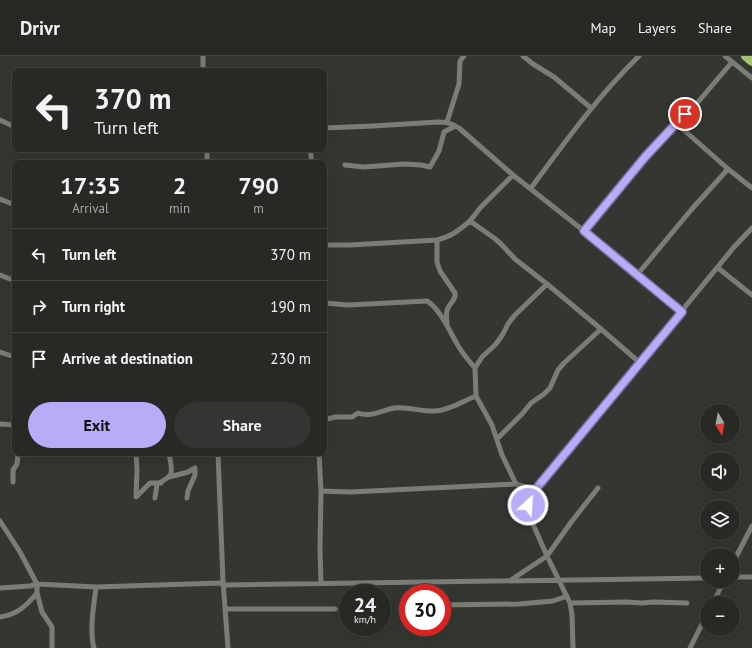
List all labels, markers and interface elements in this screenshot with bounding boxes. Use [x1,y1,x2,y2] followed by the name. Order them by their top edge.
[20,16,60,40] text: Drivr
[590,19,616,37] text: Map
[638,19,676,37] text: Layers
[698,19,732,37] text: Share
[94,80,171,117] text: 370 m
[28,84,80,136] icon: left
[668,97,702,131] pin
[674,103,696,125] icon: arrive
[94,116,159,139] text: Turn left
[60,170,121,201] text: 17:35
[173,170,186,201] text: 2
[238,170,279,201] text: 790
[72,200,109,217] text: Arrival
[169,200,190,217] text: min
[253,200,264,217] text: m
[28,244,50,266] icon: left
[62,245,116,264] text: Turn left
[270,245,311,264] text: 370 m
[28,296,50,318] icon: right
[62,297,125,316] text: Turn right
[270,297,311,316] text: 190 m
[28,348,50,370] icon: arrive
[62,349,193,368] text: Arrive at destination
[270,349,311,368] text: 230 m
[28,402,166,448] button: Exit
[174,402,311,448] button: Share
[700,404,740,444] north arrow
[700,404,740,636] map controls
[700,452,740,492] button: sound
[507,484,549,526] position arrow
[700,500,740,540] button: layers
[700,548,740,588] button: +
[399,584,451,636] speed limit sign: 30
[354,592,376,618] text: 24
[700,596,740,636] button: −
[354,613,376,626] text: km/h

